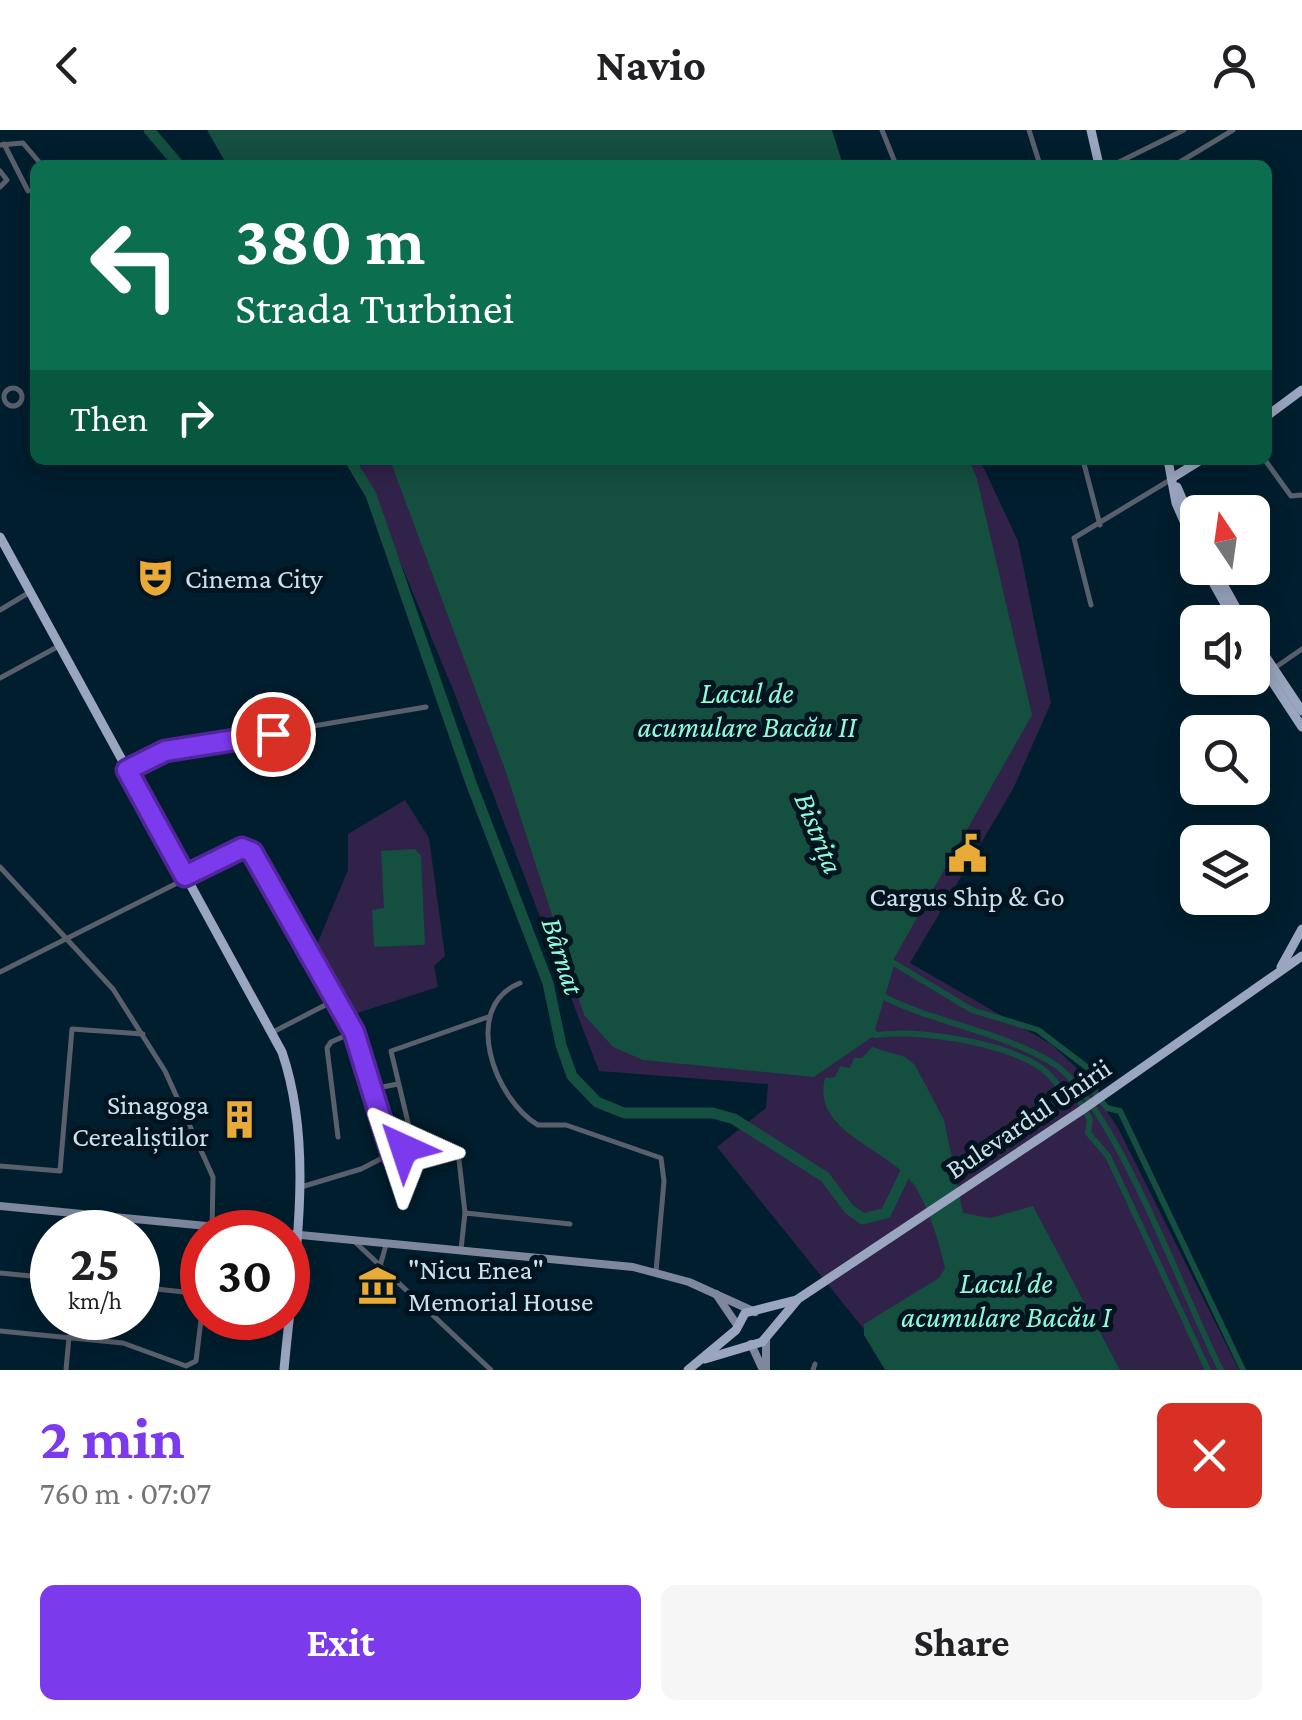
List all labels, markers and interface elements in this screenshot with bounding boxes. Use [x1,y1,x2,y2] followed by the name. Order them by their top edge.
[40,38,95,93] icon: back
[1207,38,1262,93] icon: person
[596,40,706,90] text: Navio
[70,200,200,330] icon: left
[235,201,425,279] text: 380 m
[235,283,514,333] text: Strada Turbinei
[168,390,223,445] icon: right
[70,397,148,439] text: Then
[1180,495,1270,585] north arrow
[1180,495,1270,915] map controls
[134,557,176,599] theatre icon: Cinema City
[185,563,324,594] place label: Cinema City
[1180,605,1270,695] button: sound
[637,676,857,743] water label: Lacul de acumulare Bacău II
[231,692,316,777] pin
[246,707,301,762] icon: arrive
[1180,715,1270,805] button: search
[786,788,851,879] water label: Bistrița
[1180,825,1270,915] button: layers
[946,832,988,874] public building icon: Cargus Ship & Go
[869,881,1065,912] place label: Cargus Ship & Go
[536,913,592,1000] water label: Bârnat
[940,1052,1117,1185] street label: Bulevardul Unirii
[72,1089,209,1154] place label: Sinagoga Cerealiștilor
[352,1096,456,1200] position arrow
[218,1099,260,1141] building icon: Sinagoga Cerealiștilor
[180,1210,310,1340] speed limit sign: 30
[70,1235,120,1291] text: 25
[408,1254,593,1317] place label: "Nicu Enea" Memorial House
[357,1264,399,1306] museum icon: "Nicu Enea" Memorial House
[901,1266,1112,1333] water label: Lacul de acumulare Bacău I
[68,1287,122,1314] text: km/h
[1157,1403,1262,1508] button: close
[40,1404,185,1471] text: 2 min
[40,1475,211,1511] text: 760 m · 07:07
[40,1585,641,1700] button: Exit
[661,1585,1262,1700] button: Share

